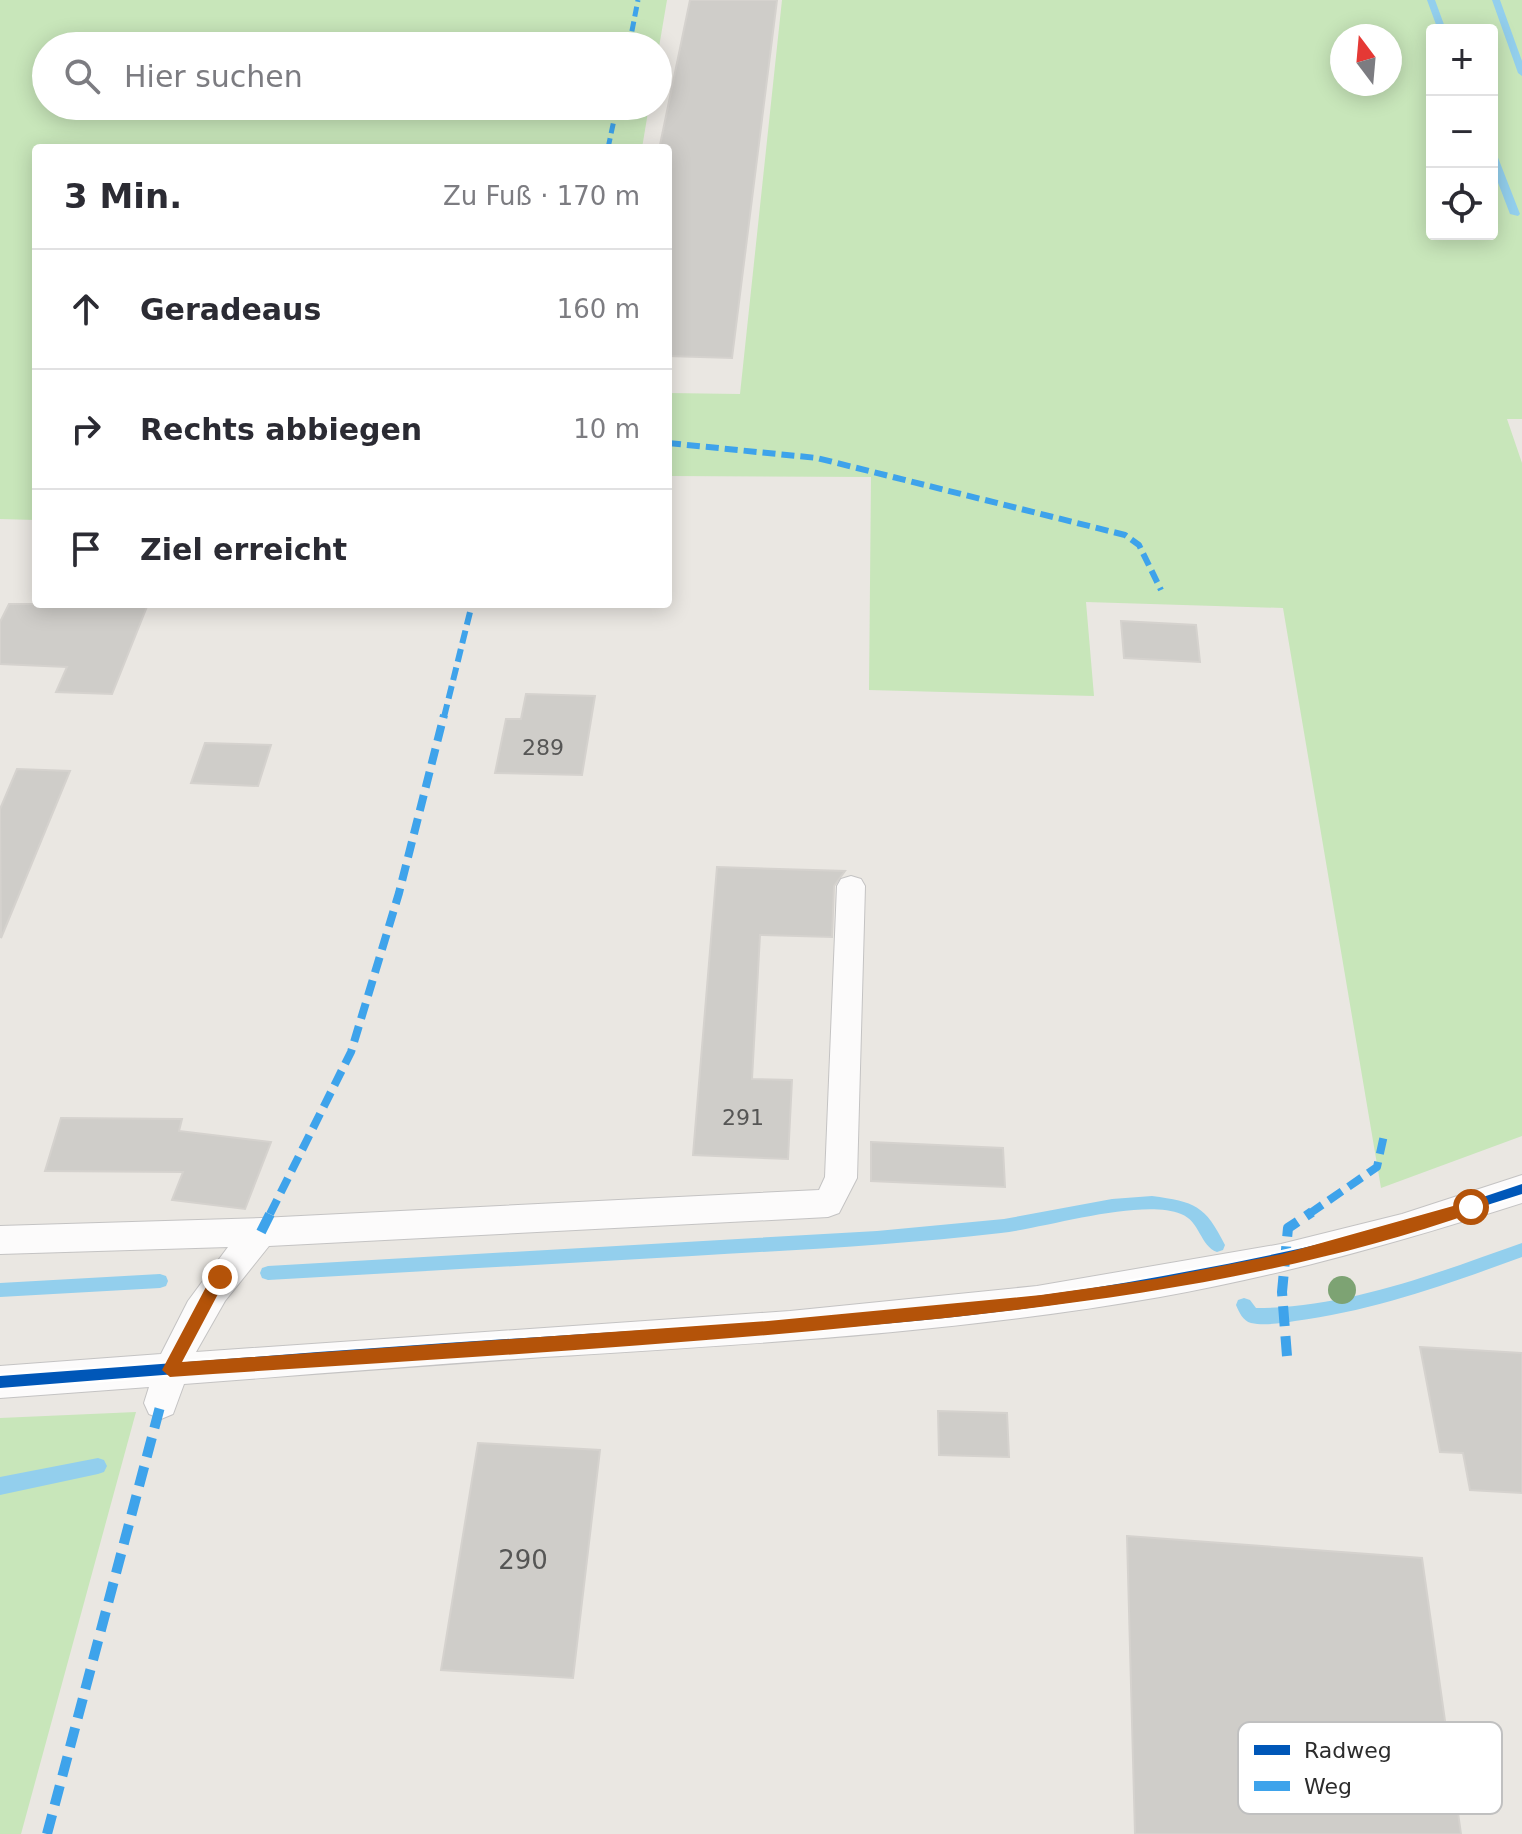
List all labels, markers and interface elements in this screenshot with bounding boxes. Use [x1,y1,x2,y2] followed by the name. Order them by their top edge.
[1330,24,1402,96] north arrow
[1426,24,1498,240] map controls
[1426,24,1498,96] button: +
[32,32,672,120] search box
[60,54,104,98] icon: search
[124,59,303,94] text: Hier suchen
[1426,96,1498,168] button: −
[1426,168,1498,240] button: locate
[64,176,182,216] text: 3 Min.
[443,181,640,211] text: Zu Fuß · 170 m
[64,287,108,331] icon: ahead
[140,292,321,327] text: Geradeaus
[557,294,640,324] text: 160 m
[64,407,108,451] icon: right
[140,412,422,447] text: Rechts abbiegen
[573,414,640,444] text: 10 m
[64,527,108,571] icon: arrive
[140,532,347,567] text: Ziel erreicht
[522,735,564,760] house number: 289
[722,1105,764,1130] house number: 291
[1453,1189,1489,1225] route start
[202,1259,238,1295] route end
[498,1545,548,1575] house number: 290
[1238,1722,1502,1814] legend
[1304,1738,1392,1763] text: Radweg
[1304,1774,1352,1799] text: Weg

